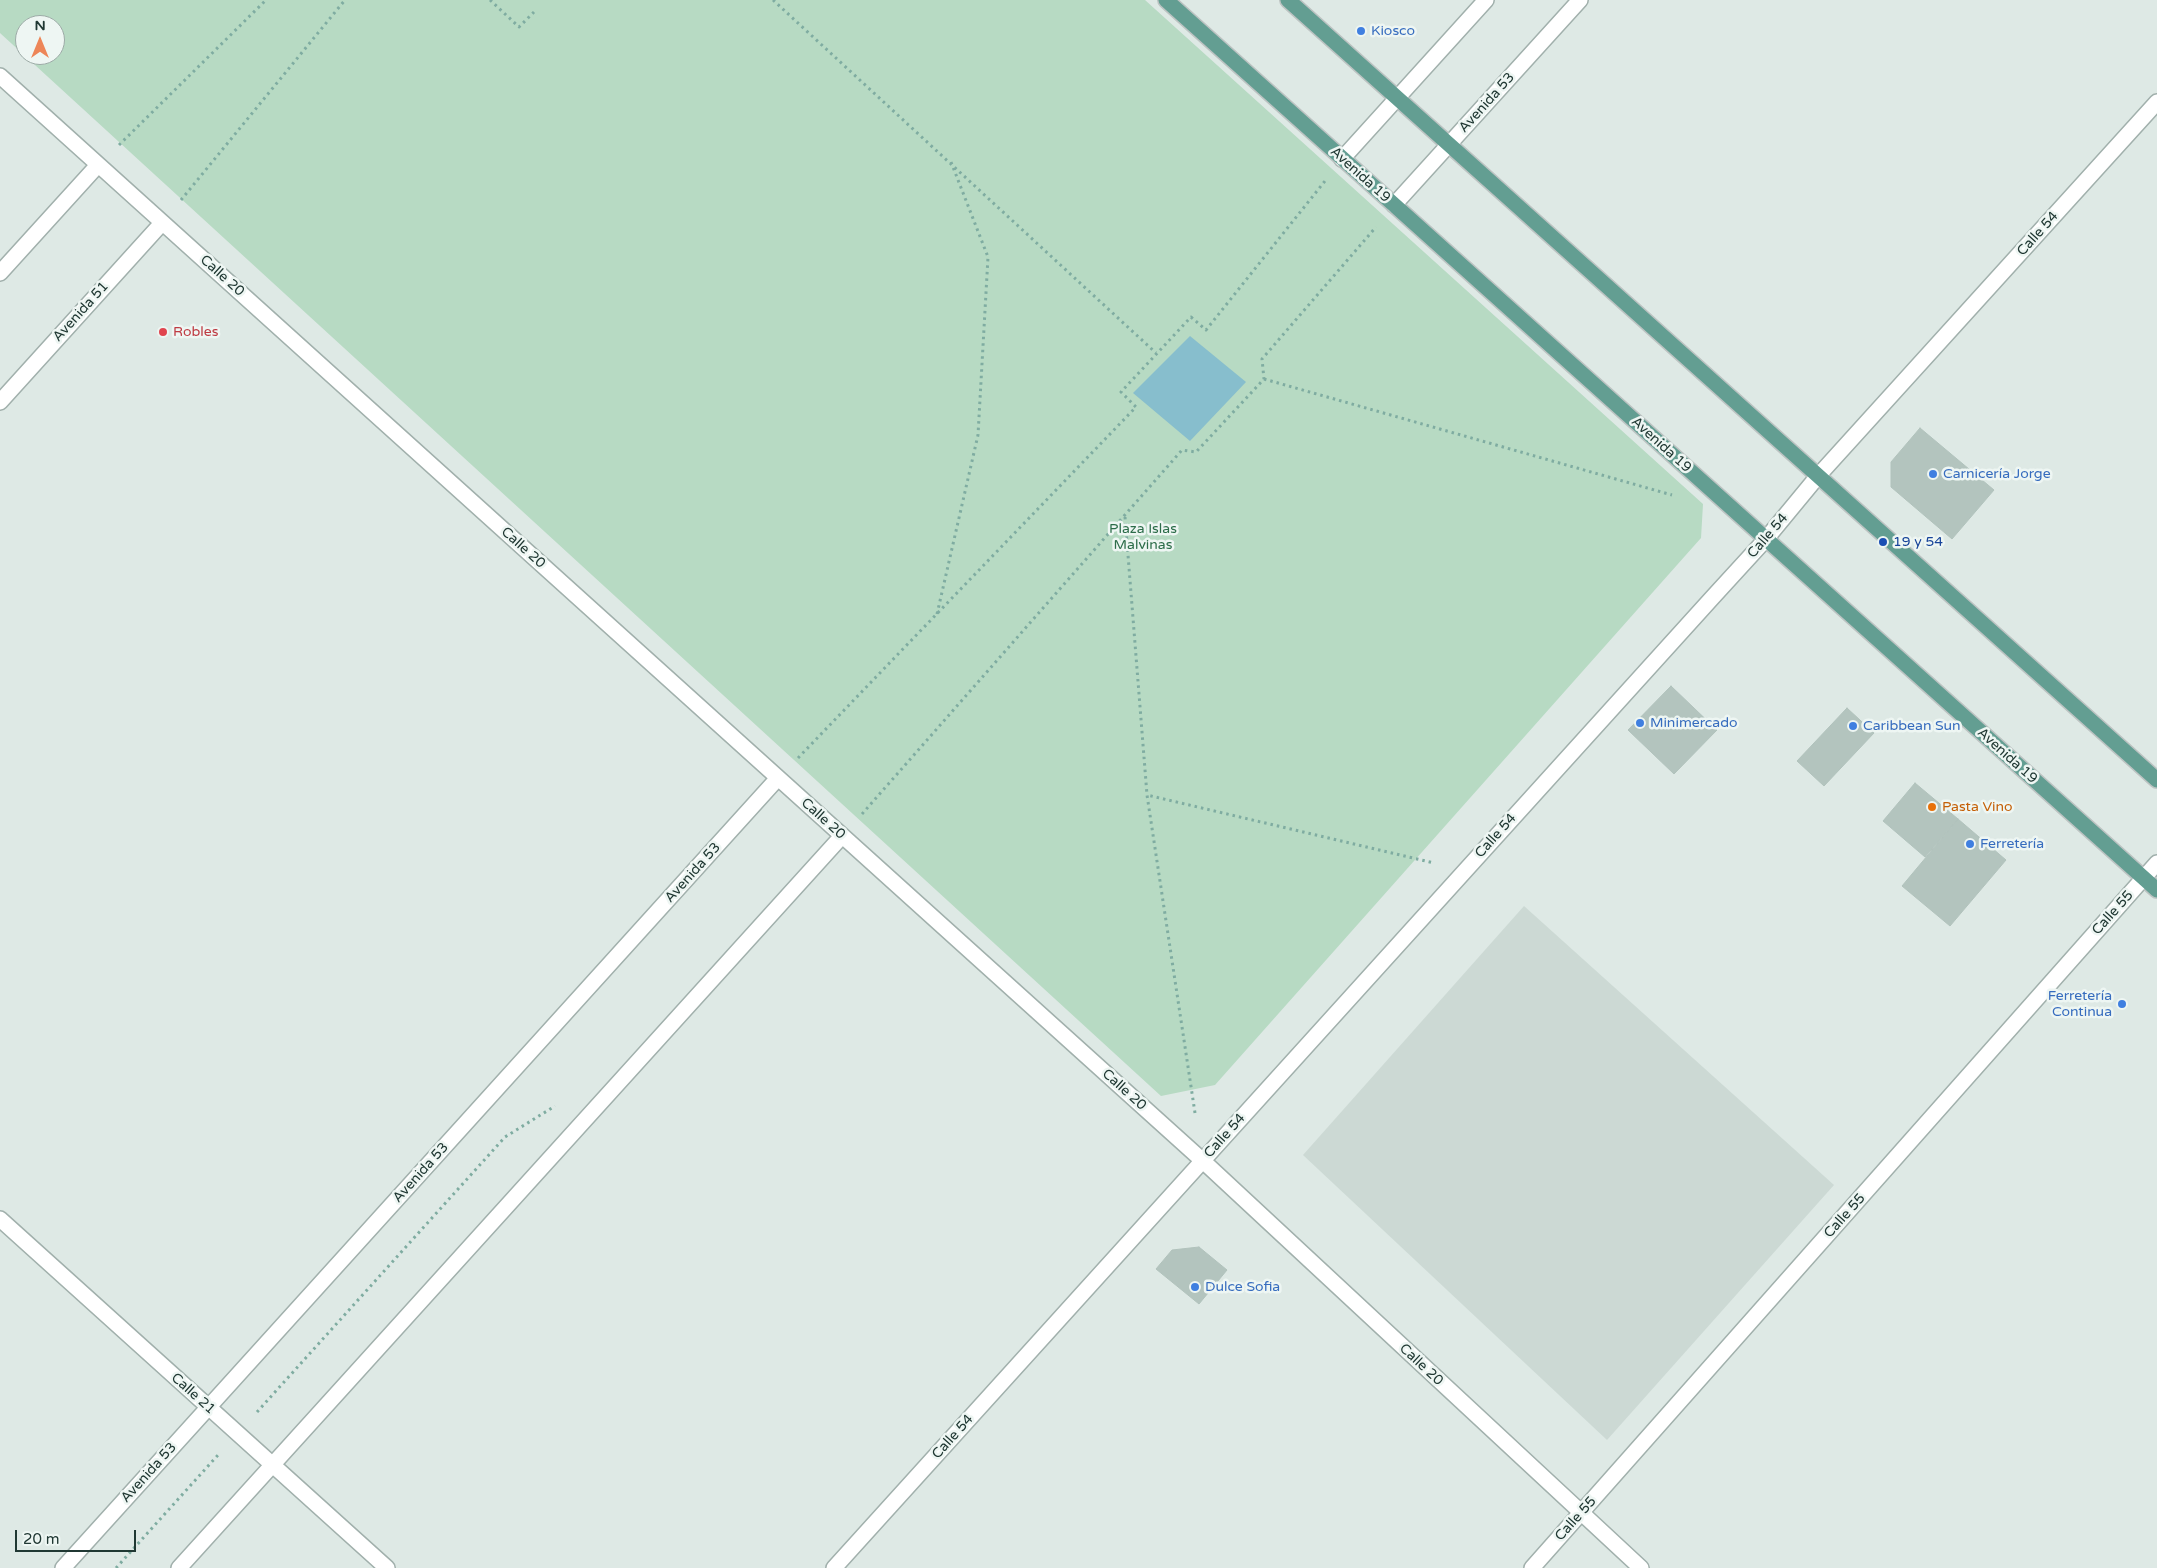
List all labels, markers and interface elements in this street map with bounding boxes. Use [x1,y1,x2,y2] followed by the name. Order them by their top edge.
[15,15,65,65] north arrow
[34,17,46,34] text: N
[1371,23,1415,39] place label: Kiosco
[1355,25,1367,37] marker: Kiosco
[1456,69,1518,137] street label: Avenida 53
[1326,144,1394,206] street label: Avenida 19
[2014,208,2062,260] street label: Calle 54
[196,252,248,300] street label: Calle 20
[50,278,112,346] street label: Avenida 51
[173,324,218,340] place label: Robles
[157,326,169,338] marker: Robles
[1627,414,1695,476] street label: Avenida 19
[1943,466,2051,482] place label: Carnicería Jorge
[1927,468,1939,480] marker: Carnicería Jorge
[1744,510,1792,562] street label: Calle 54
[1109,521,1177,554] park label: Plaza Islas Malvinas
[497,524,549,572] street label: Calle 20
[1893,534,1943,550] place label: 19 y 54
[1877,536,1889,548] marker: 19 y 54
[1650,715,1737,731] place label: Minimercado
[1634,717,1646,729] marker: Minimercado
[1863,718,1961,734] place label: Caribbean Sun
[1847,720,1859,732] marker: Caribbean Sun
[1973,725,2041,787] street label: Avenida 19
[797,795,849,843] street label: Calle 20
[1942,799,2013,815] place label: Pasta Vino
[1926,801,1938,813] marker: Pasta Vino
[1472,810,1520,862] street label: Calle 54
[1980,836,2044,852] place label: Ferretería
[1964,838,1976,850] marker: Ferretería
[662,839,724,907] street label: Avenida 53
[2089,887,2137,939] street label: Calle 55
[2048,988,2112,1020] place label: Ferretería Continua
[2116,998,2128,1010] marker: Ferretería Continua
[1098,1066,1150,1114] street label: Calle 20
[1201,1110,1249,1162] street label: Calle 54
[390,1139,452,1207] street label: Avenida 53
[1821,1190,1869,1242] street label: Calle 55
[1205,1279,1280,1295] place label: Dulce Sofia
[1189,1281,1201,1293] marker: Dulce Sofia
[1396,1341,1446,1389] street label: Calle 20
[167,1370,219,1418] street label: Calle 21
[929,1411,977,1463] street label: Calle 54
[118,1439,180,1507] street label: Avenida 53
[1552,1493,1600,1545] street label: Calle 55
[18,1520,139,1552] scale bar
[23,1530,60,1548] text: 20 m

